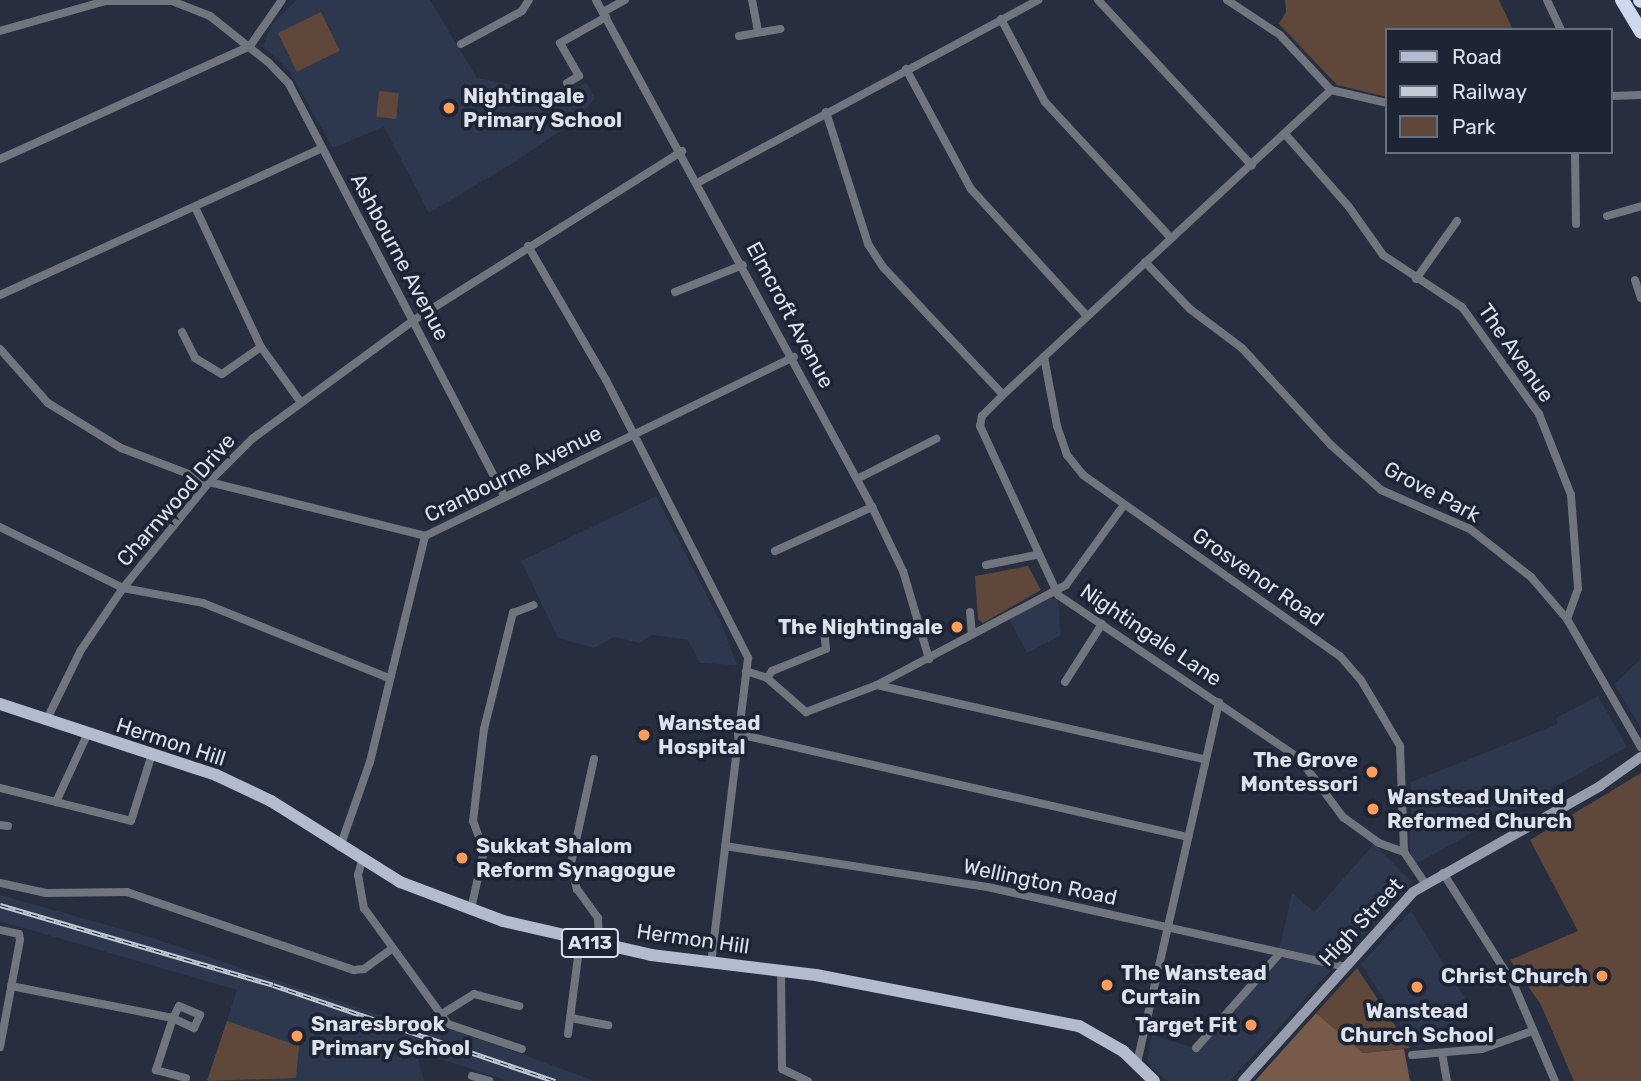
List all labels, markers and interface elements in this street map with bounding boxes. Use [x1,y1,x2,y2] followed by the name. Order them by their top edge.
[1386,28,1613,154] legend
[1452,44,1502,69] text: Road
[1452,79,1527,104] text: Railway
[463,83,623,133] place label: Nightingale Primary School
[441,100,457,116] marker: Nightingale Primary School
[1452,114,1496,139] text: Park
[345,169,455,345] street label: Ashbourne Avenue
[741,237,839,393] street label: Elmcroft Avenue
[1473,299,1559,407] street label: The Avenue
[420,420,606,528] street label: Cranbourne Avenue
[111,428,241,572] street label: Charnwood Drive
[1379,456,1485,528] street label: Grove Park
[1187,522,1329,632] street label: Grosvenor Road
[1076,578,1226,692] street label: Nightingale Lane
[778,614,943,640] place label: The Nightingale
[949,619,965,635] marker: The Nightingale
[658,710,760,760] place label: Wanstead Hospital
[113,712,229,772] street label: Hermon Hill
[636,727,652,743] marker: Wanstead Hospital
[1241,747,1358,797] place label: The Grove Montessori
[1364,764,1380,780] marker: The Grove Montessori
[1387,784,1572,834] place label: Wanstead United Reformed Church
[1365,801,1381,817] marker: Wanstead United Reformed Church
[476,833,676,883] place label: Sukkat Shalom Reform Synagogue
[454,850,470,866] marker: Sukkat Shalom Reform Synagogue
[961,853,1119,911] street label: Wellington Road
[1314,873,1408,971] street label: High Street
[635,919,751,959] street label: Hermon Hill
[560,928,620,959] road number: A113
[1121,960,1267,1010] place label: The Wanstead Curtain
[1441,963,1588,989] place label: Christ Church
[1594,968,1610,984] marker: Christ Church
[1099,977,1115,993] marker: The Wanstead Curtain
[1409,979,1425,995] marker: Wanstead Church School
[1340,998,1494,1048] place label: Wanstead Church School
[311,1011,471,1061] place label: Snaresbrook Primary School
[1135,1012,1237,1038] place label: Target Fit
[1243,1017,1259,1033] marker: Target Fit
[289,1028,305,1044] marker: Snaresbrook Primary School

